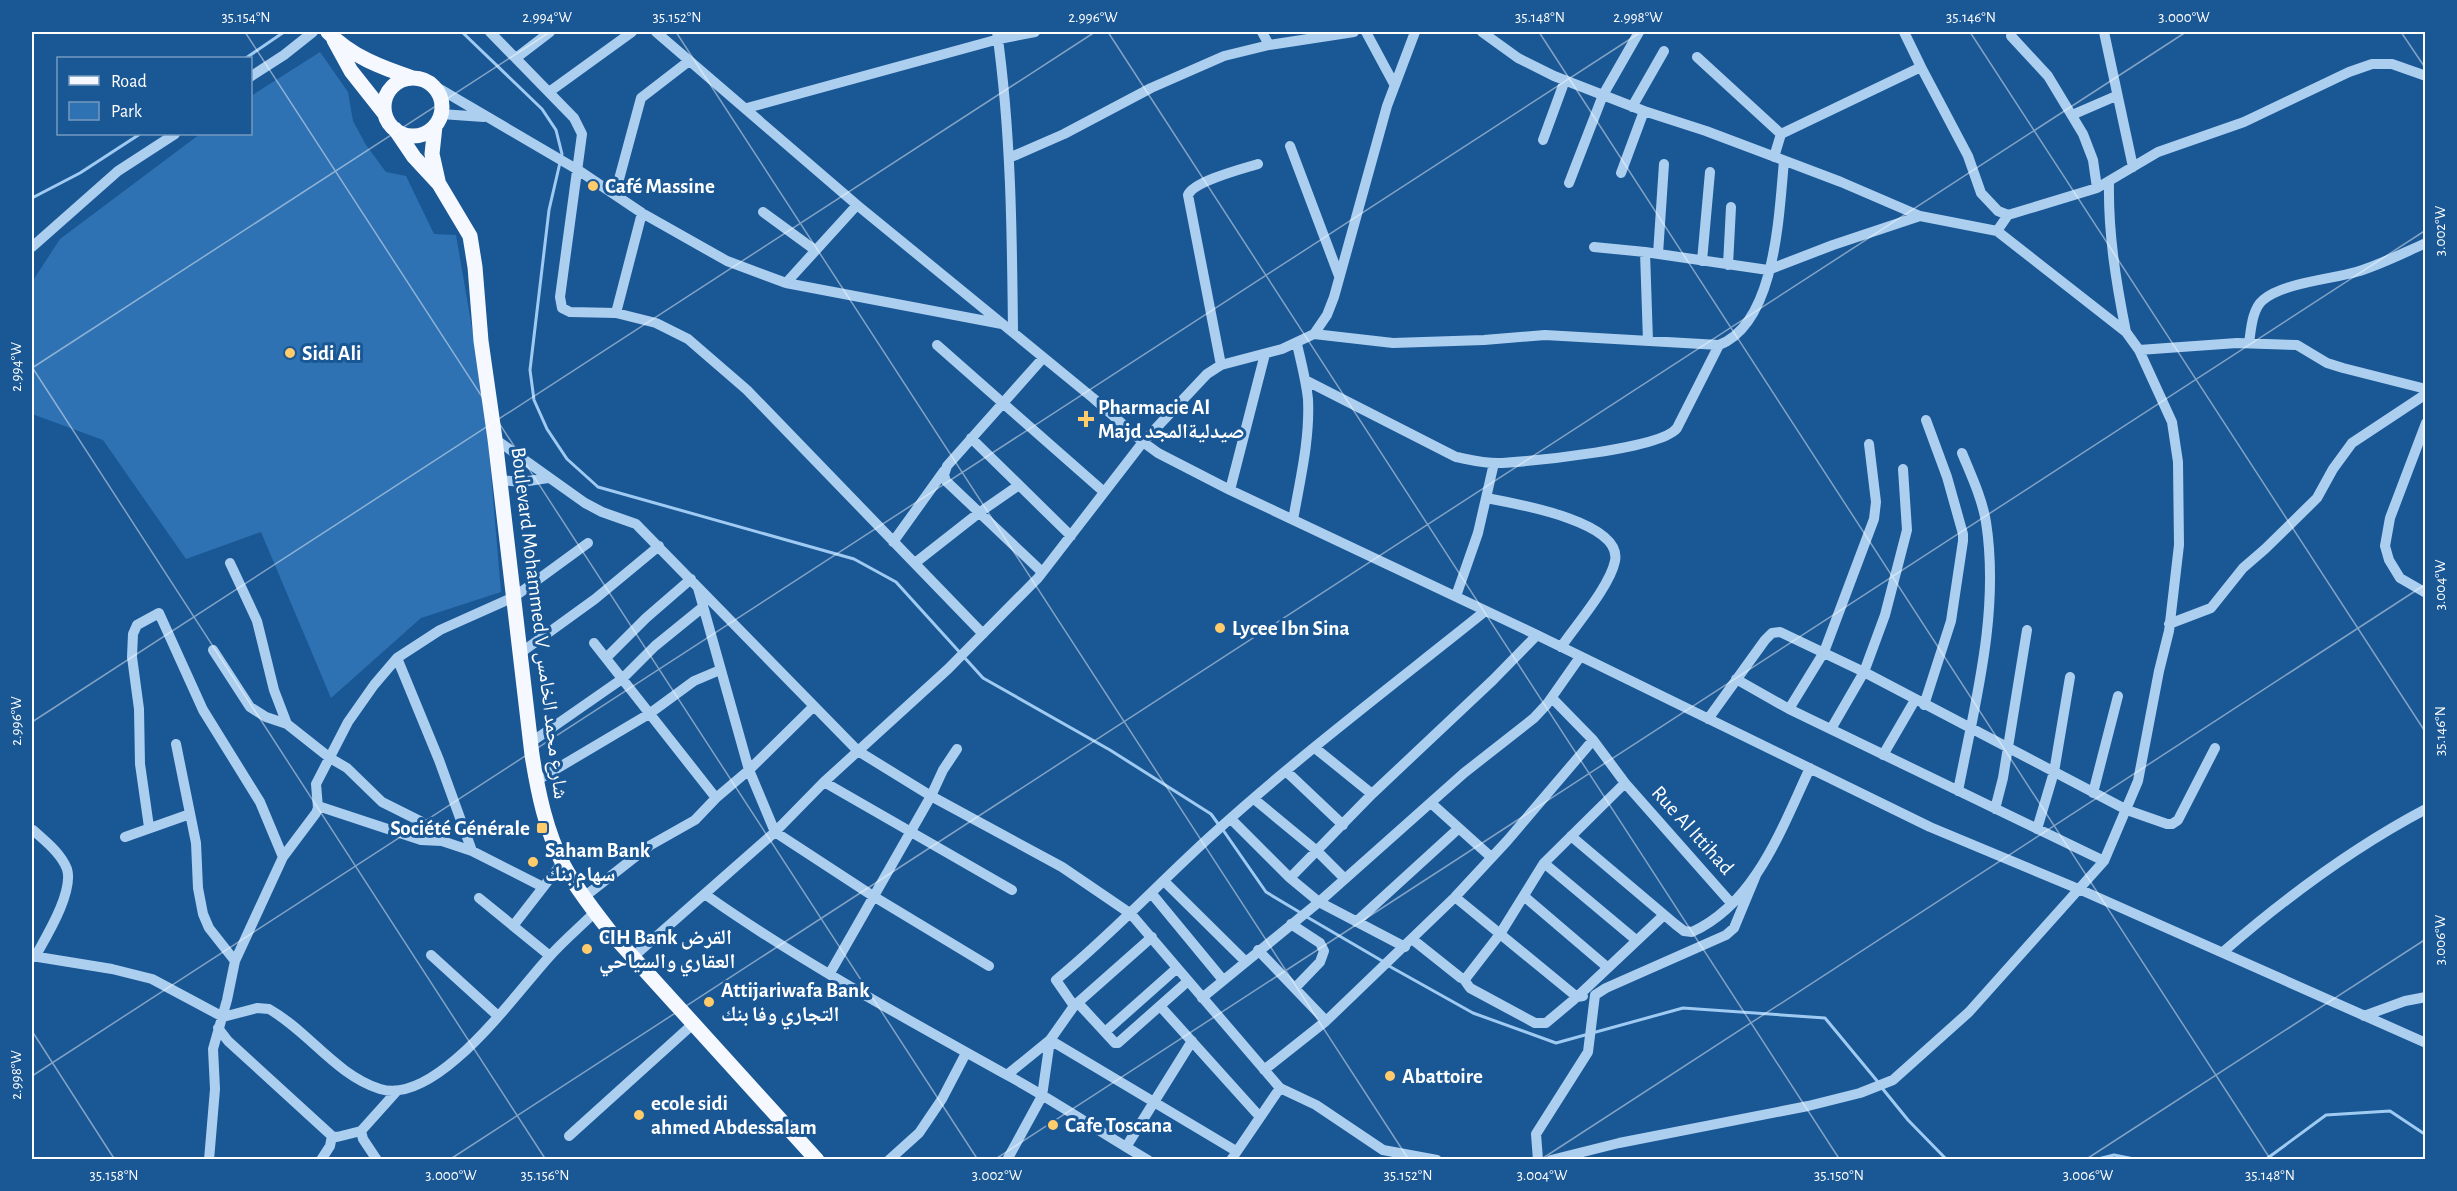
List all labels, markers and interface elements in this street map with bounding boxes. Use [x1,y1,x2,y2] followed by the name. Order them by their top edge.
[221,10,271,25] text: 35.154°N
[522,10,572,25] text: 2.994°W
[653,10,701,25] text: 35.152°N
[1068,10,1118,25] text: 2.996°W
[1515,10,1565,25] text: 35.148°N
[1613,10,1663,25] text: 2.998°W
[1946,10,1996,25] text: 35.146°N
[2158,10,2210,25] text: 3.000°W
[57,57,252,135] legend
[111,73,147,91] text: Road
[111,103,143,121] text: Park
[605,176,715,197] place label: Café Massine
[586,179,600,193] marker: Café Massine
[2433,205,2448,256] text: 3.002°W
[9,342,24,392] text: 2.994°W
[302,343,361,364] place label: Sidi Ali
[283,346,297,360] marker: Sidi Ali
[1098,397,1244,443] place label: Pharmacie Al Majd صيدليةالمجد
[1079,412,1093,426] marker: Pharmacie Al Majd صيدليةالمجد
[505,446,572,800] street label: Boulevard Mohammed V شارع محمد الخامس
[2433,559,2448,610] text: 3.004°W
[1232,618,1350,639] place label: Lycee Ibn Sina
[1213,621,1227,635] marker: Lycee Ibn Sina
[9,696,24,746] text: 2.996°W
[2433,706,2448,756] text: 35.146°N
[1648,782,1738,879] street label: Rue Al Ittihad
[390,818,530,839] place label: Société Générale
[535,821,549,835] marker: Société Générale
[545,840,651,888] place label: Saham Bank سهام بنك
[526,855,540,869] marker: Saham Bank سهام بنك
[2433,914,2448,965] text: 3.006°W
[599,927,735,977] place label: CIH Bank القرض العقاري والسياحي
[580,942,594,956] marker: CIH Bank القرض العقاري والسياحي
[721,980,870,1030] place label: Attijariwafa Bank التجاري وفا بنك
[702,995,716,1009] marker: Attijariwafa Bank التجاري وفا بنك
[9,1050,24,1100] text: 2.998°W
[1402,1066,1483,1087] place label: Abattoire
[1383,1069,1397,1083] marker: Abattoire
[651,1093,817,1138] place label: ecole sidi ahmed Abdessalam
[632,1108,646,1122] marker: ecole sidi ahmed Abdessalam
[1065,1115,1172,1136] place label: Cafe Toscana
[1046,1118,1060,1132] marker: Cafe Toscana
[89,1168,139,1183] text: 35.158°N
[425,1168,477,1183] text: 3.000°W
[520,1168,570,1183] text: 35.156°N
[972,1168,1023,1183] text: 3.002°W
[1384,1168,1432,1183] text: 35.152°N
[1517,1168,1568,1183] text: 3.004°W
[1814,1168,1864,1183] text: 35.150°N
[2063,1168,2114,1183] text: 3.006°W
[2245,1168,2295,1183] text: 35.148°N

